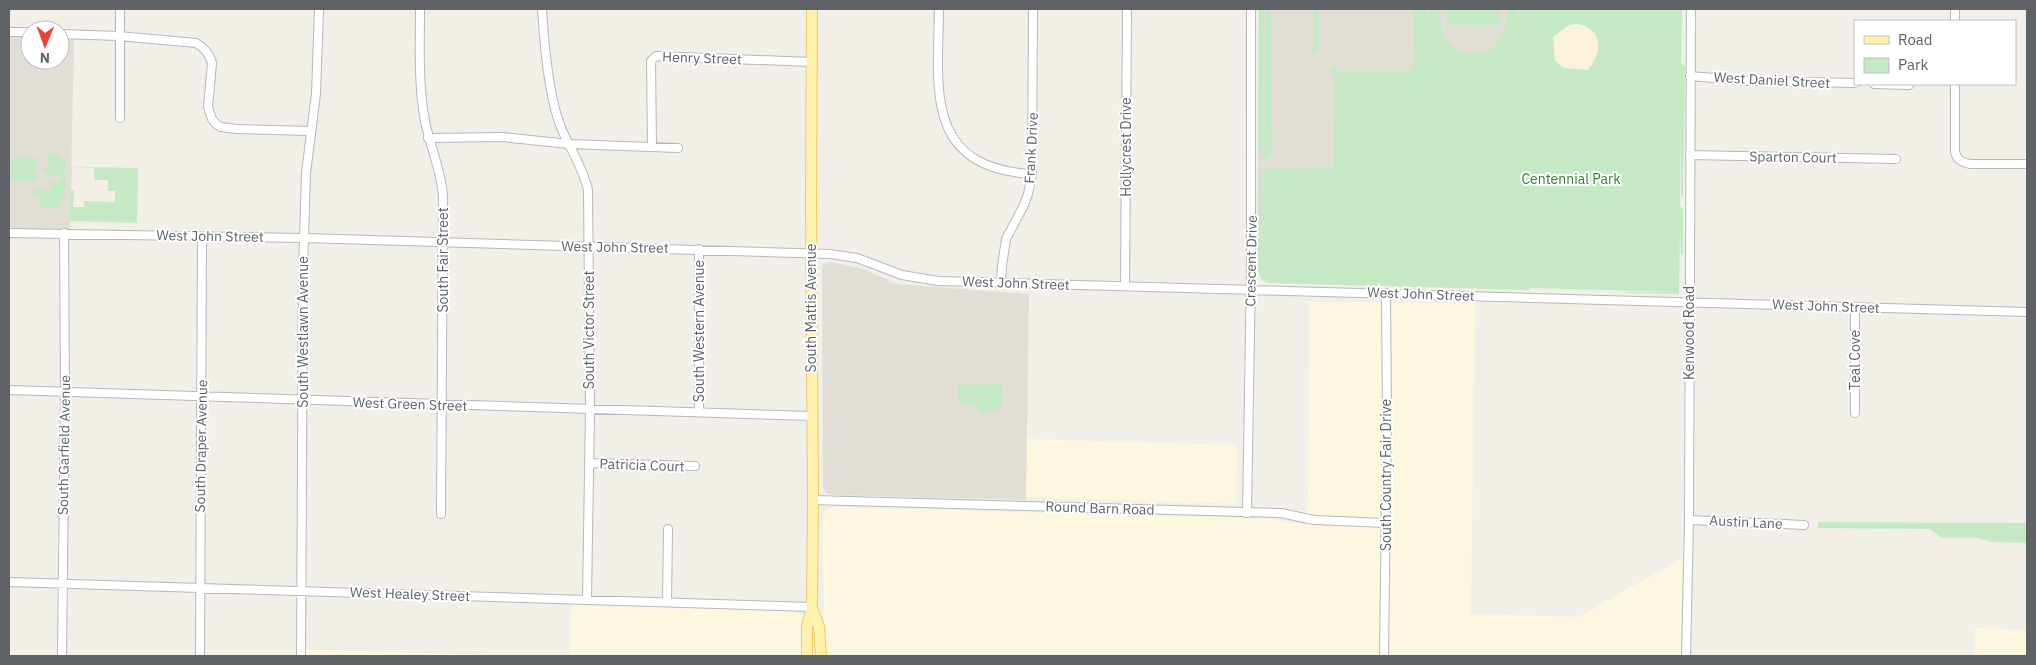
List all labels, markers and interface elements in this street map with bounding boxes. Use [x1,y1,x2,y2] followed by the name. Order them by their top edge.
[20,20,70,70] north arrow
[1854,20,2016,85] legend
[1898,30,1933,49] text: Road
[662,48,742,68] street label: Henry Street
[40,49,50,67] text: N
[1898,55,1928,74] text: Park
[1713,68,1831,92] street label: West Daniel Street
[1117,97,1135,197] street label: Hollycrest Drive
[1020,112,1042,184] street label: Frank Drive
[1749,147,1837,167] street label: Sparton Court
[1521,170,1621,188] park label: Centennial Park
[434,207,452,313] street label: South Fair Street
[1241,215,1261,307] street label: Crescent Drive
[156,226,264,246] street label: West John Street
[561,237,669,257] street label: West John Street
[802,243,820,373] street label: South Mattis Avenue
[294,256,312,408] street label: South Westlawn Avenue
[690,259,708,402] street label: South Western Avenue
[580,271,598,389] street label: South Victor Street
[962,272,1070,294] street label: West John Street
[1367,283,1475,305] street label: West John Street
[1680,286,1698,380] street label: Kenwood Road
[1772,295,1880,317] street label: West John Street
[1846,330,1864,390] street label: Teal Cove
[54,374,74,515] street label: South Garfield Avenue
[191,379,211,513] street label: South Draper Avenue
[352,393,468,415] street label: West Green Street
[1377,399,1395,551] street label: South Country Fair Drive
[599,455,685,475] street label: Patricia Court
[1045,497,1155,519] street label: Round Barn Road
[1709,511,1783,533] street label: Austin Lane
[350,583,470,605] street label: West Healey Street

